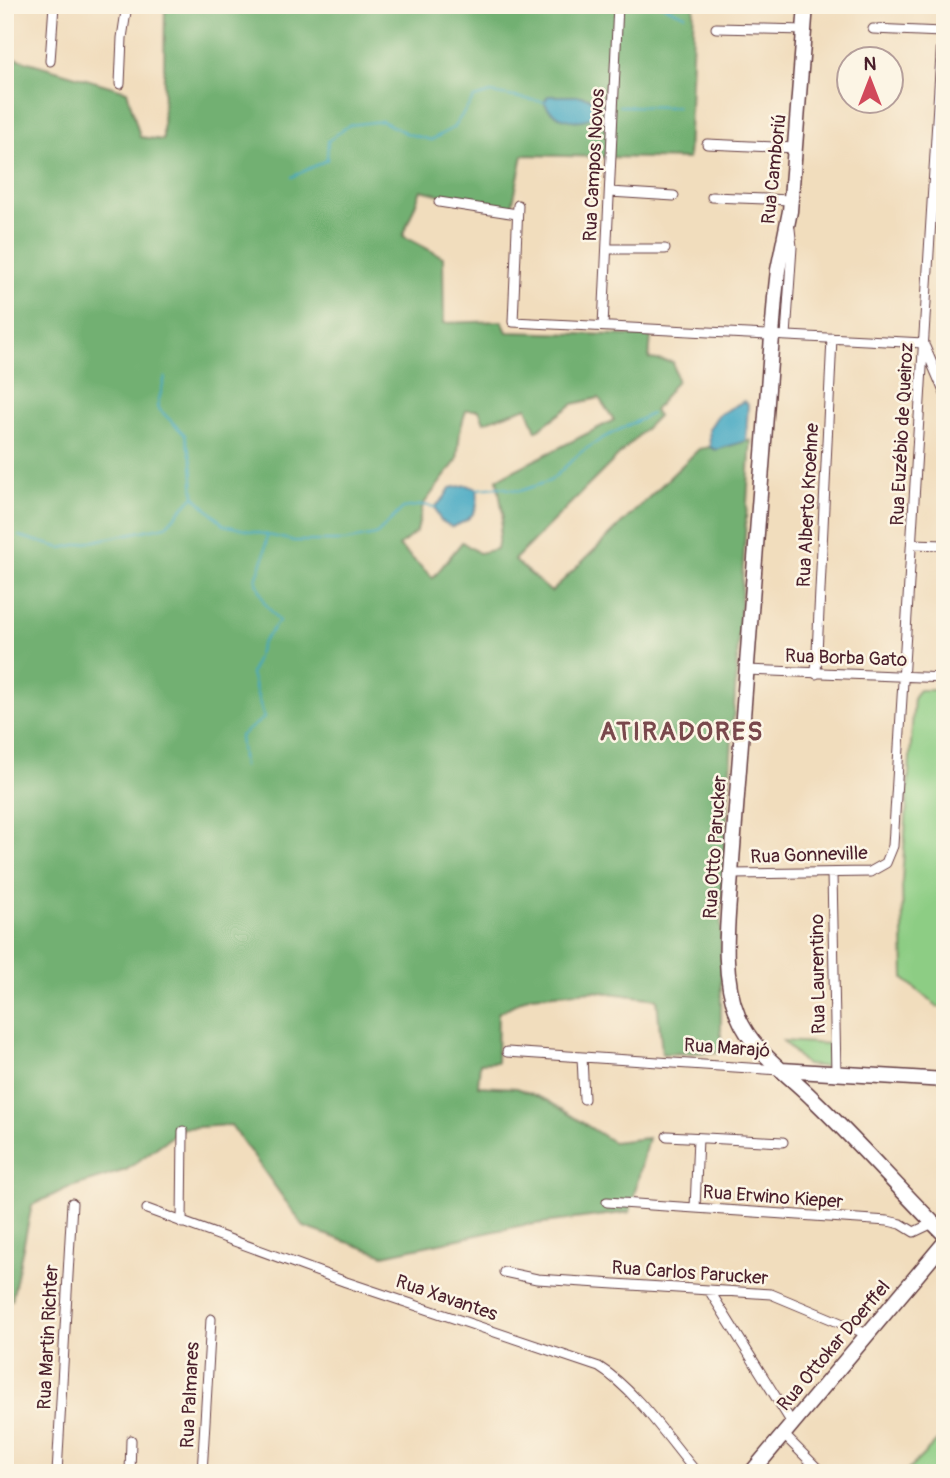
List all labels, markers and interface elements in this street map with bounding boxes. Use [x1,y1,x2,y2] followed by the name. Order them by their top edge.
[834,46,904,116] north arrow
[864,52,877,76] text: N
[578,88,610,242] street label: Rua Campos Novos
[756,113,792,225] street label: Rua Camboriú
[885,342,919,526] street label: Rua Euzébio de Queiroz
[792,422,824,588] street label: Rua Alberto Kroehne
[784,644,907,672] street label: Rua Borba Gato
[599,716,765,748] district label: ATIRADORES
[698,774,732,920] street label: Rua Otto Parucker
[750,841,869,869] street label: Rua Gonneville
[805,914,831,1034] street label: Rua Laurentino
[683,1033,771,1063] street label: Rua Marajó
[702,1180,844,1214] street label: Rua Erwino Kieper
[611,1256,769,1290] street label: Rua Carlos Parucker
[32,1264,64,1410] street label: Rua Martin Richter
[393,1269,501,1327] street label: Rua Xavantes
[772,1275,895,1416] street label: Rua Ottokar Doerffel
[175,1341,205,1449] street label: Rua Palmares

